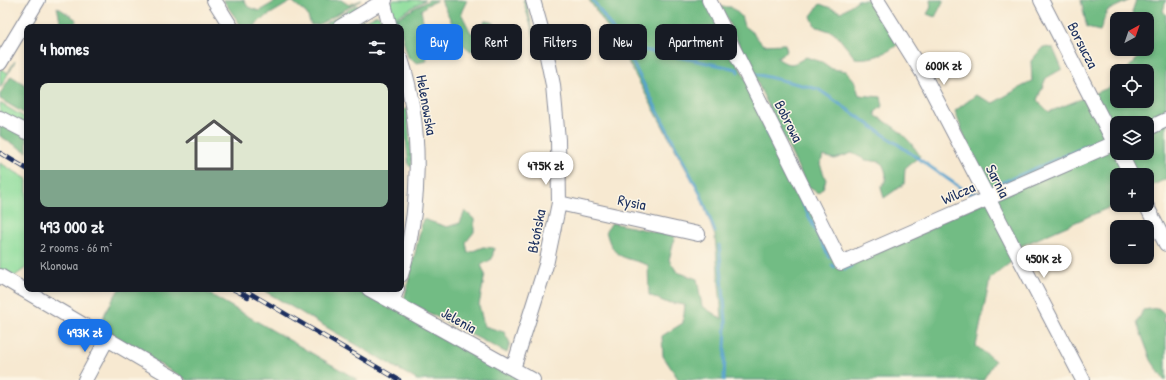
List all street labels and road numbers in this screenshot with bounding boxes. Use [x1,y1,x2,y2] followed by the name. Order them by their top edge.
[1062,18,1104,72] street label: Borsucza
[411,73,443,137] street label: Helenowska
[770,96,809,146] street label: Bobrowa
[981,161,1015,201] street label: Sarnia
[938,176,978,210] street label: Wilcza
[616,189,648,215] street label: Rysia
[521,207,551,255] street label: Błońska
[438,302,481,338] street label: Jelenia

